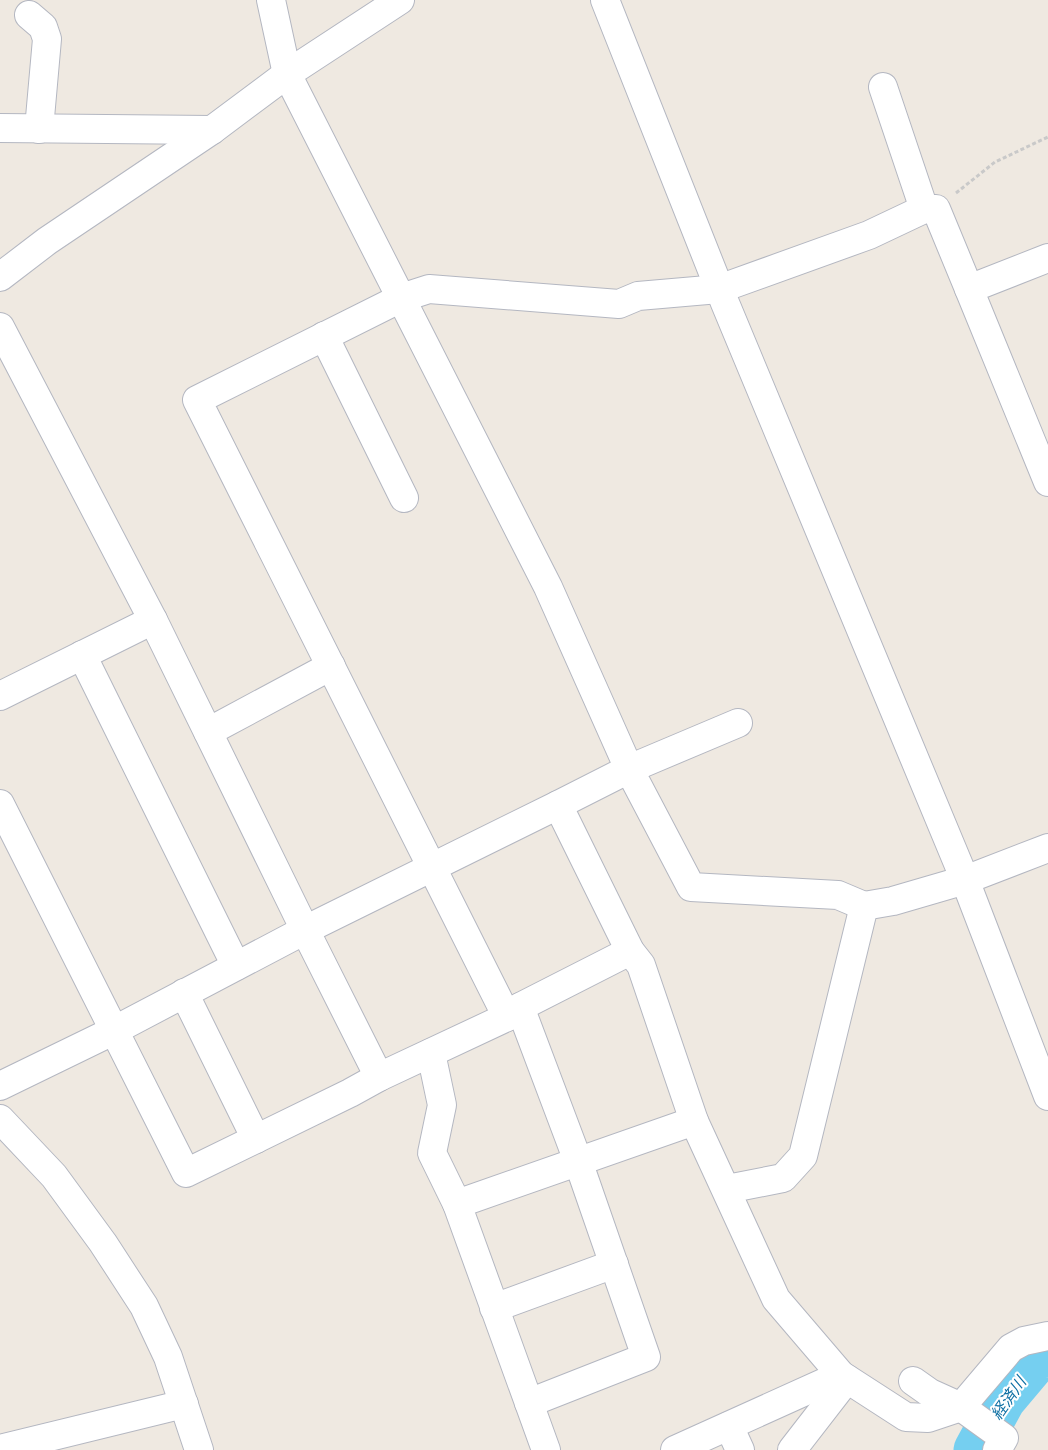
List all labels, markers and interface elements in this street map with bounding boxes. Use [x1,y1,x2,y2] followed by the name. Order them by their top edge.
[987,1372,1031,1423] water label: 経済川

